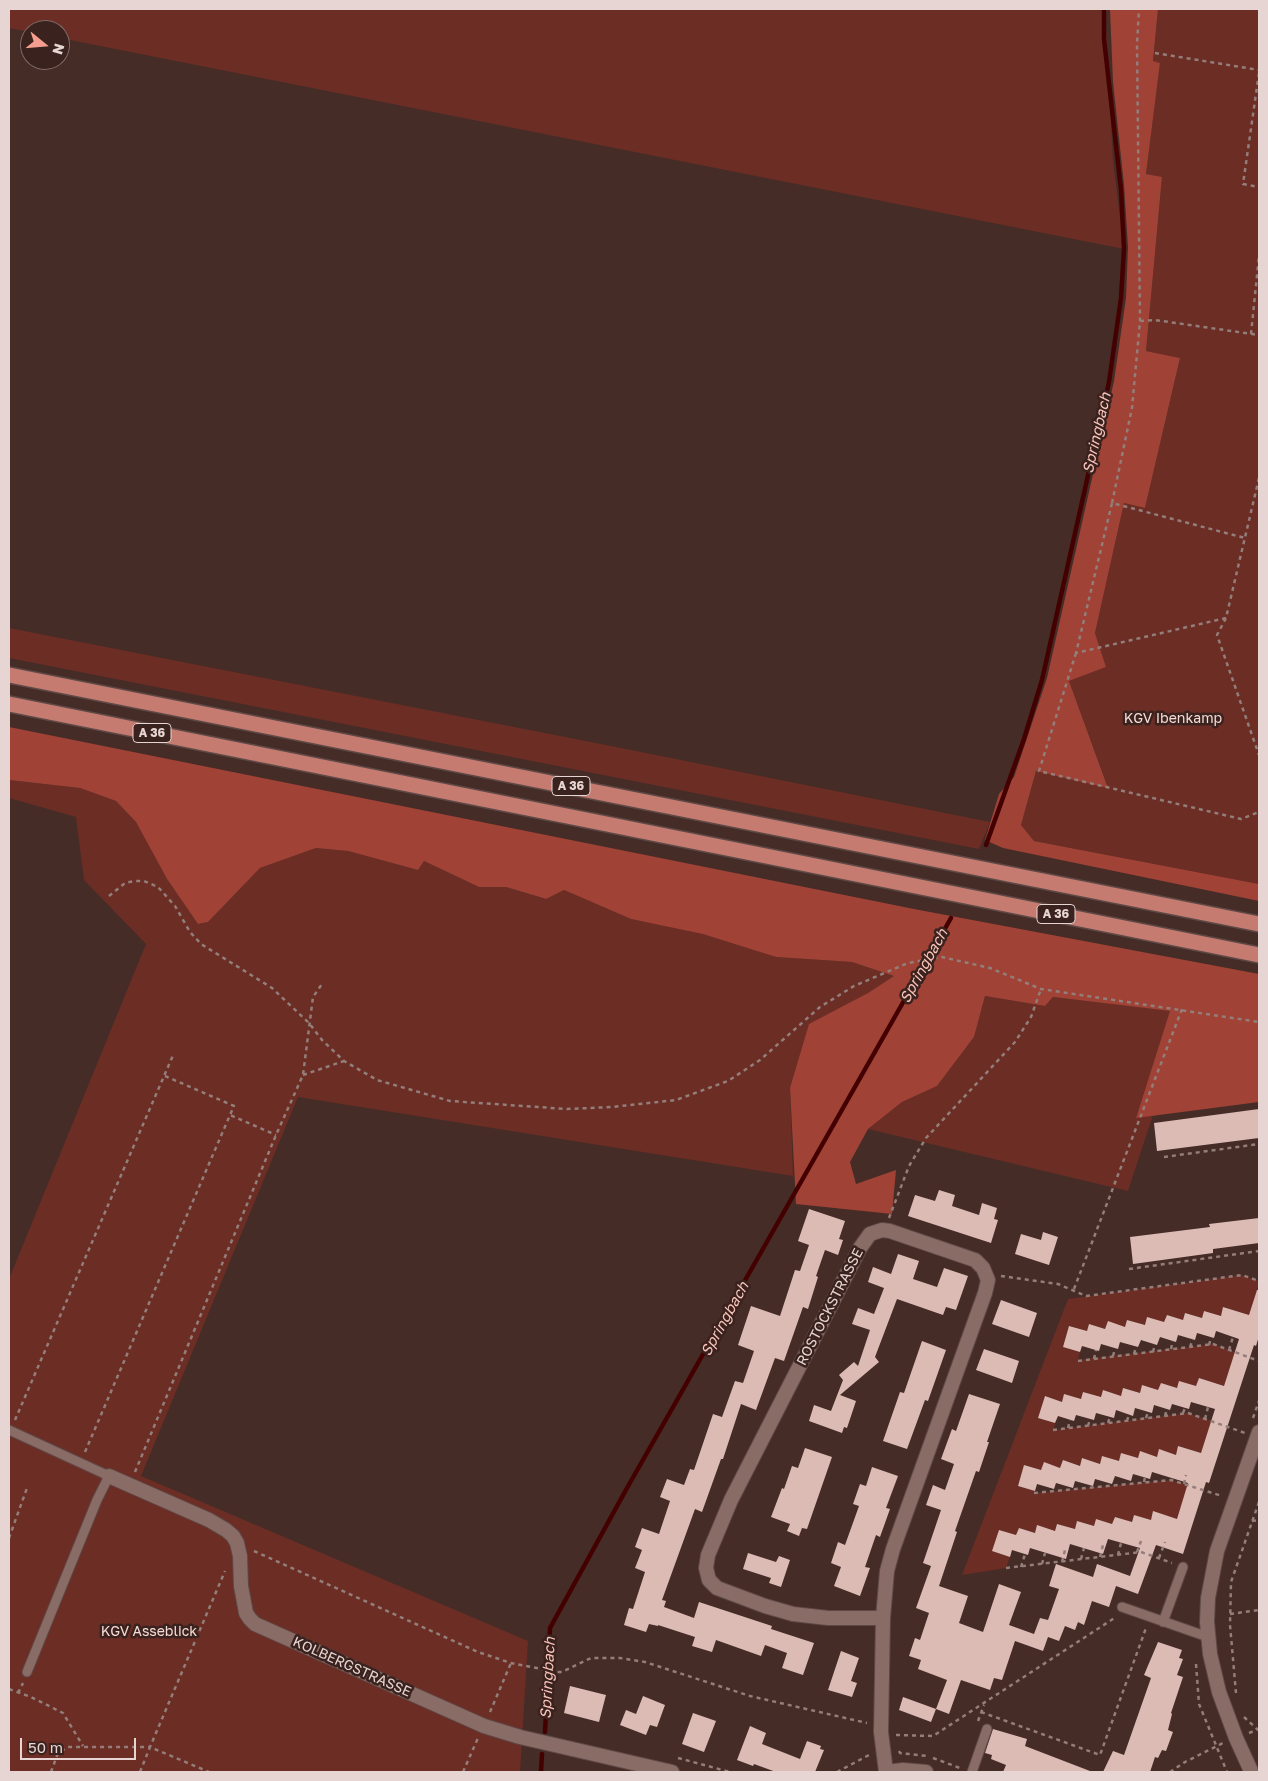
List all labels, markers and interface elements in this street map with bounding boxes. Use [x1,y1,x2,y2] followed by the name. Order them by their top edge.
[20,20,70,70] north arrow
[49,42,69,57] text: N
[1079,391,1115,475] water label: Springbach
[1124,711,1222,727] park label: KGV Ibenkamp
[133,724,171,742] road number: A 36
[552,776,590,796] road number: A 36
[1037,904,1075,924] road number: A 36
[896,926,952,1006] water label: Springbach
[793,1246,867,1368] street label: ROSTOCKSTRASSE
[697,1279,753,1359] water label: Springbach
[101,1624,197,1640] park label: KGV Asseblick
[290,1633,414,1701] street label: KOLBERGSTRASSE
[537,1636,559,1720] water label: Springbach
[22,1728,139,1760] scale bar
[28,1738,63,1756] text: 50 m

